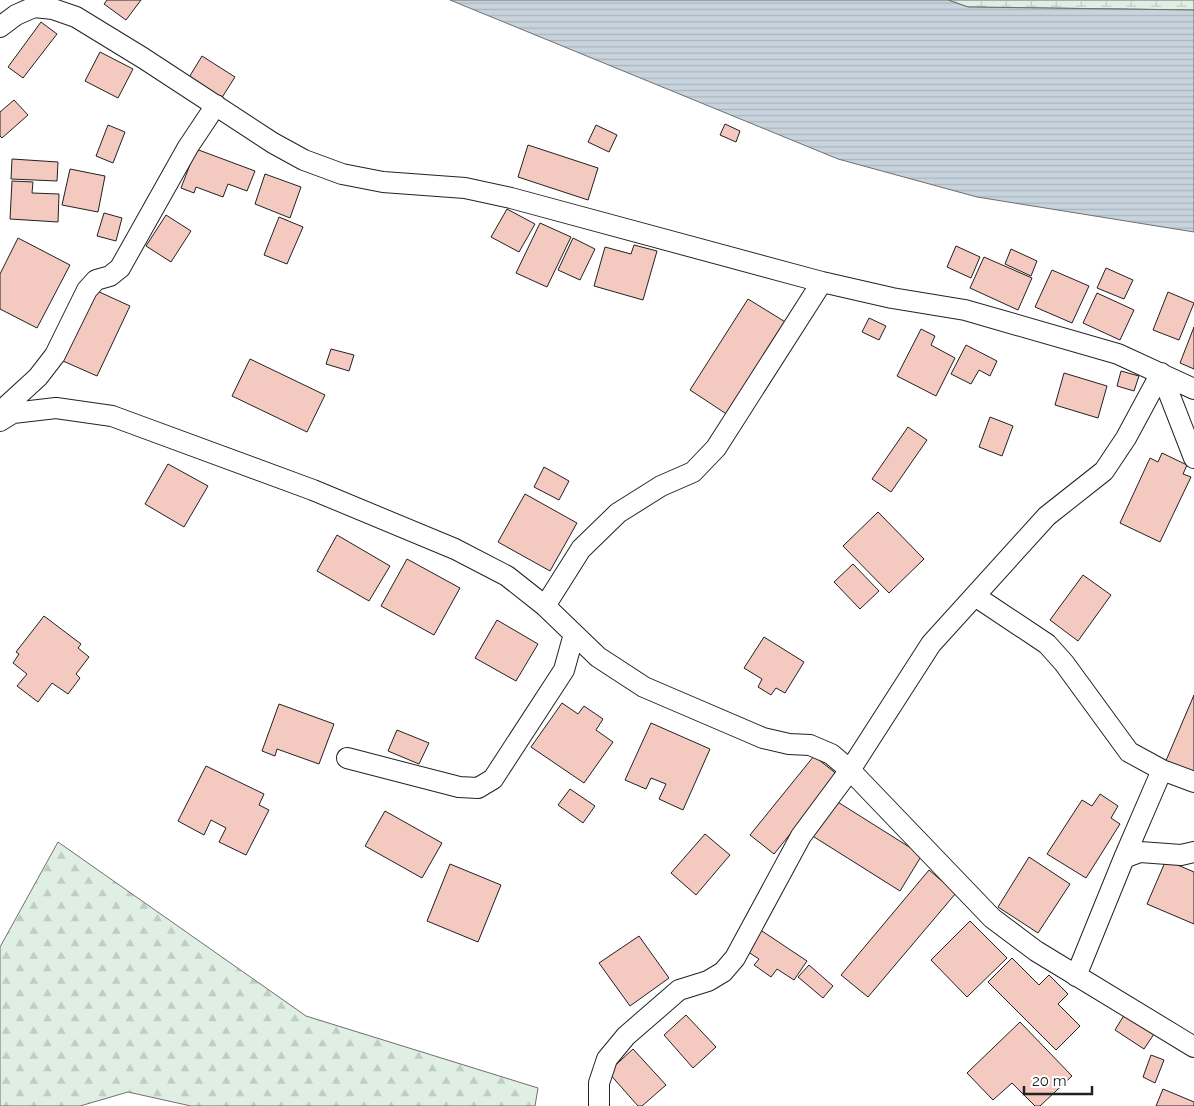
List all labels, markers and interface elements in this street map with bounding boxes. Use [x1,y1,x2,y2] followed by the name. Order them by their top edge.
[1024,1064,1092,1096] scale bar
[1032,1072,1067,1090] text: 20 m

